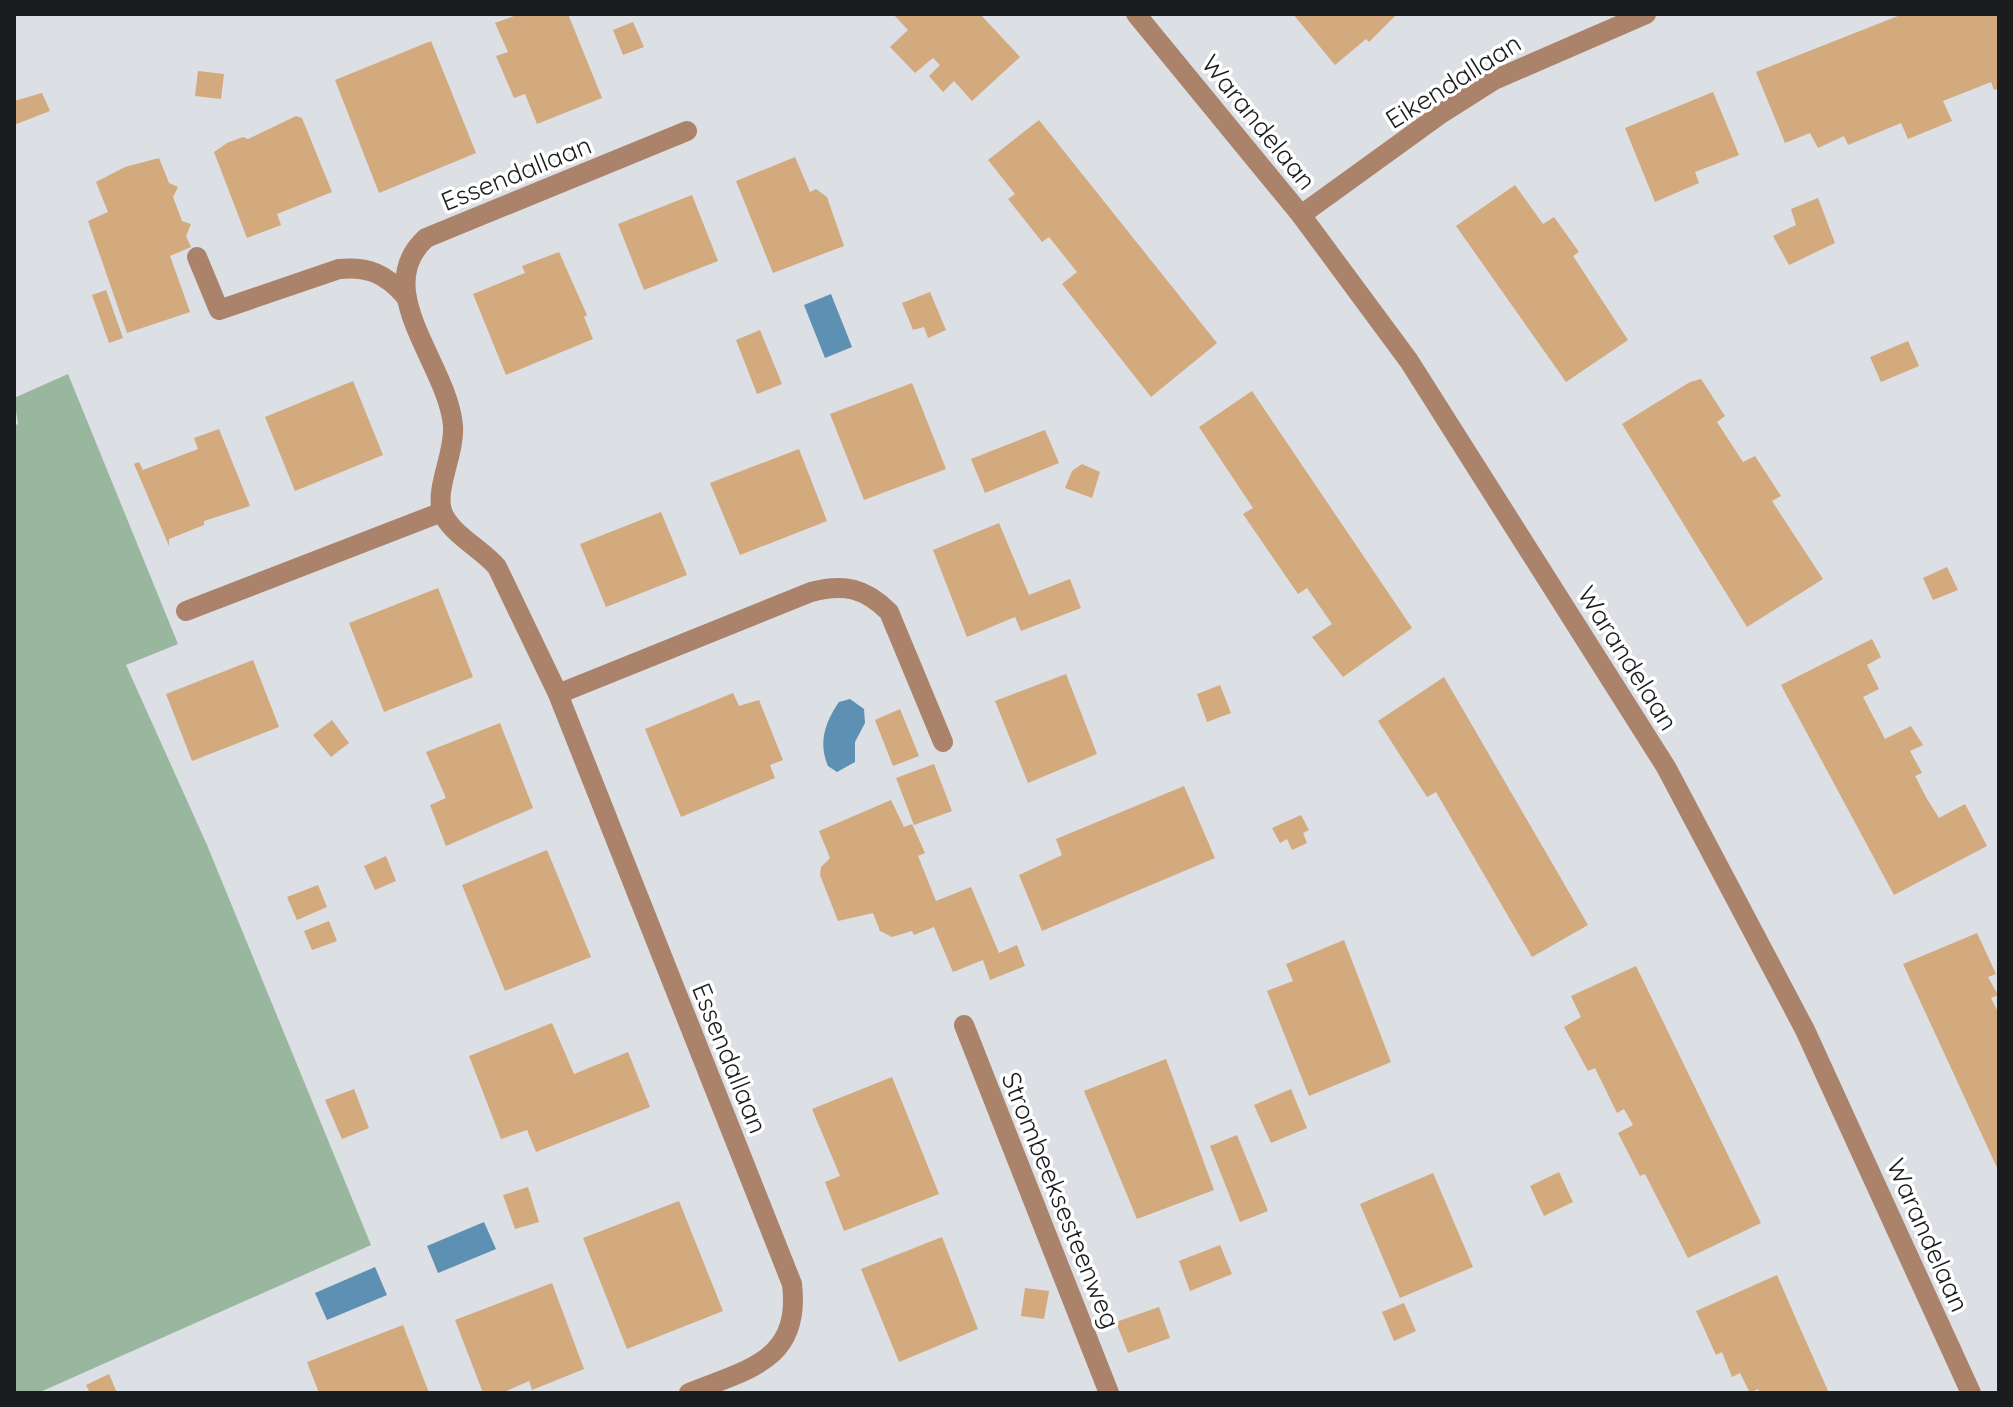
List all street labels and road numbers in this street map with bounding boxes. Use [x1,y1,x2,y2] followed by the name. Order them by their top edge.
[1379,26,1527,136] street label: Eikendallaan
[1194,48,1324,196] street label: Warandelaan
[436,128,596,218] street label: Essendallaan
[1570,580,1686,736] street label: Warandelaan
[685,978,775,1138] street label: Essendallaan
[994,1067,1128,1333] street label: Strombeeksesteenweg
[1880,1153,1976,1317] street label: Warandelaan

